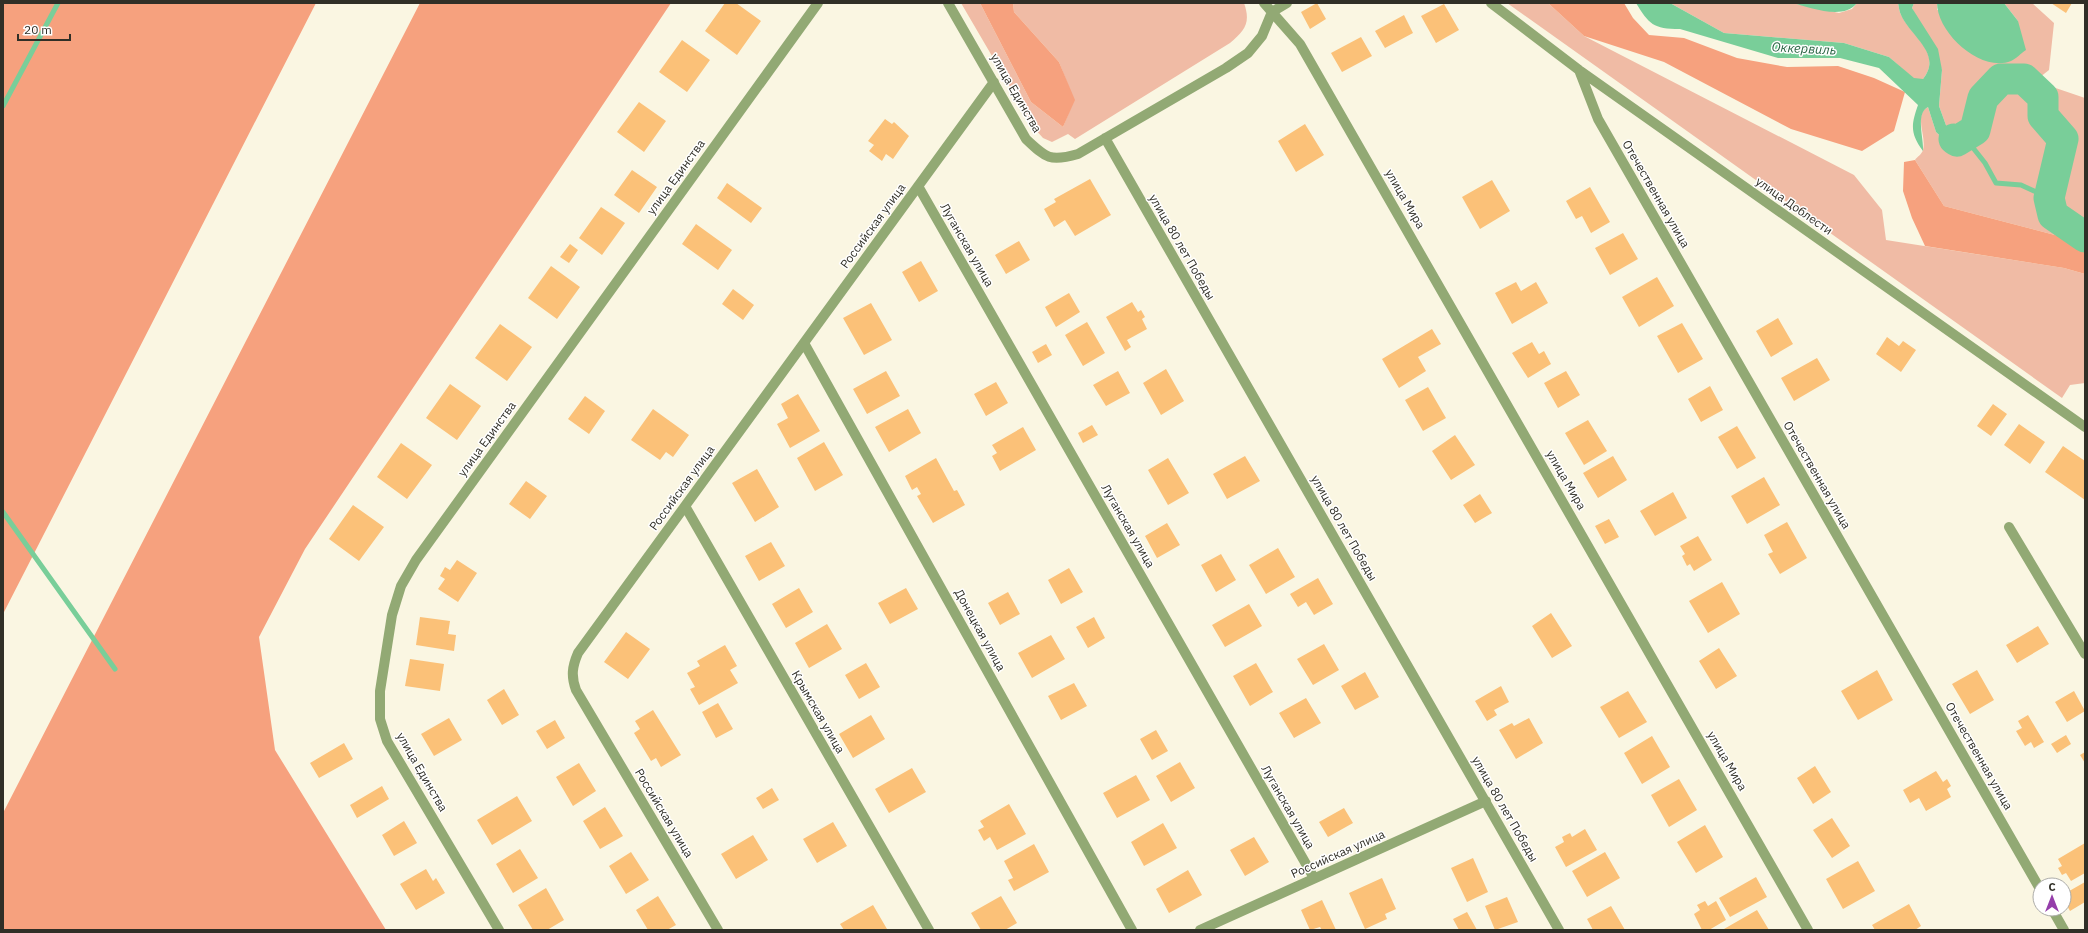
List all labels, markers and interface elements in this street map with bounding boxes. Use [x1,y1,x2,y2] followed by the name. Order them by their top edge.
[18,16,70,42] scale bar
[24,22,52,37] text: 20 m
[1771,38,1837,59] water label: Оккервиль
[988,50,1046,136] street label: улица Единства
[643,136,708,217] street label: улица Единства
[1620,137,1694,251] street label: Отечественная улица
[1382,166,1429,232] street label: улица Мира
[1753,174,1836,238] street label: улица Доблести
[837,180,909,271] street label: Российская улица
[1146,191,1219,302] street label: улица 80 лет Победы
[937,200,998,290] street label: Луганская улица
[454,398,519,479] street label: улица Единства
[1781,418,1855,532] street label: Отечественная улица
[646,442,718,533] street label: Российская улица
[1543,447,1590,513] street label: улица Мира
[1308,472,1381,583] street label: улица 80 лет Победы
[1098,481,1159,571] street label: Луганская улица
[952,586,1009,674] street label: Донецкая улица
[789,668,849,756] street label: Крымская улица
[1943,699,2017,813] street label: Отечественная улица
[1704,728,1751,794] street label: улица Мира
[394,729,452,815] street label: улица Единства
[1469,753,1542,864] street label: улица 80 лет Победы
[1258,762,1319,852] street label: Луганская улица
[632,765,697,861] street label: Российская улица
[1288,826,1388,881] street label: Российская улица
[2032,877,2072,917] north arrow
[2048,880,2056,894] text: С

